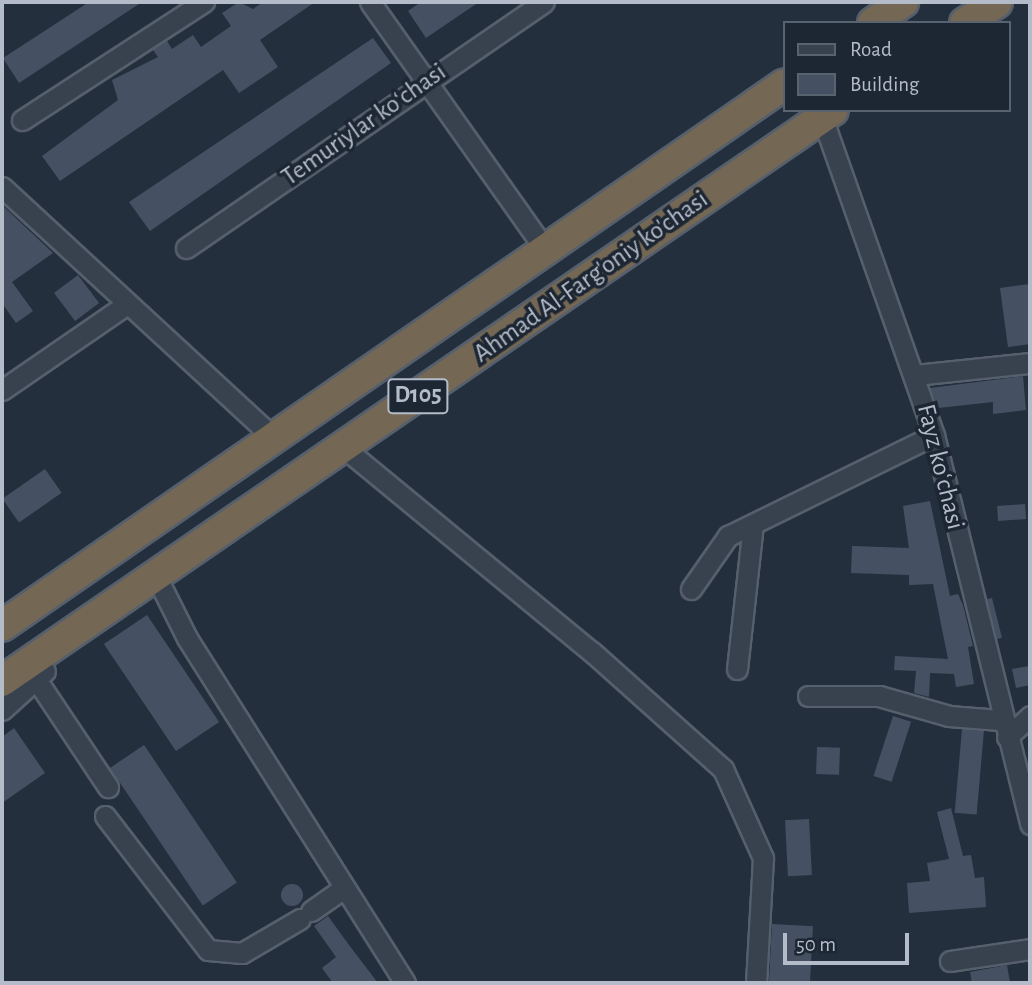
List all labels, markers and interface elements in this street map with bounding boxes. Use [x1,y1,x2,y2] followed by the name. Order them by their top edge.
[783,21,1011,112] legend
[850,39,892,60] text: Road
[276,57,452,193] street label: Temuriylar koʻchasi
[850,74,919,95] text: Building
[468,184,714,370] street label: Ahmad Al-Farg'oniy ko'chasi
[386,376,450,416] road number: D105
[909,401,971,533] street label: Fayz koʻchasi
[787,918,913,962] scale bar
[796,934,836,955] text: 50 m

